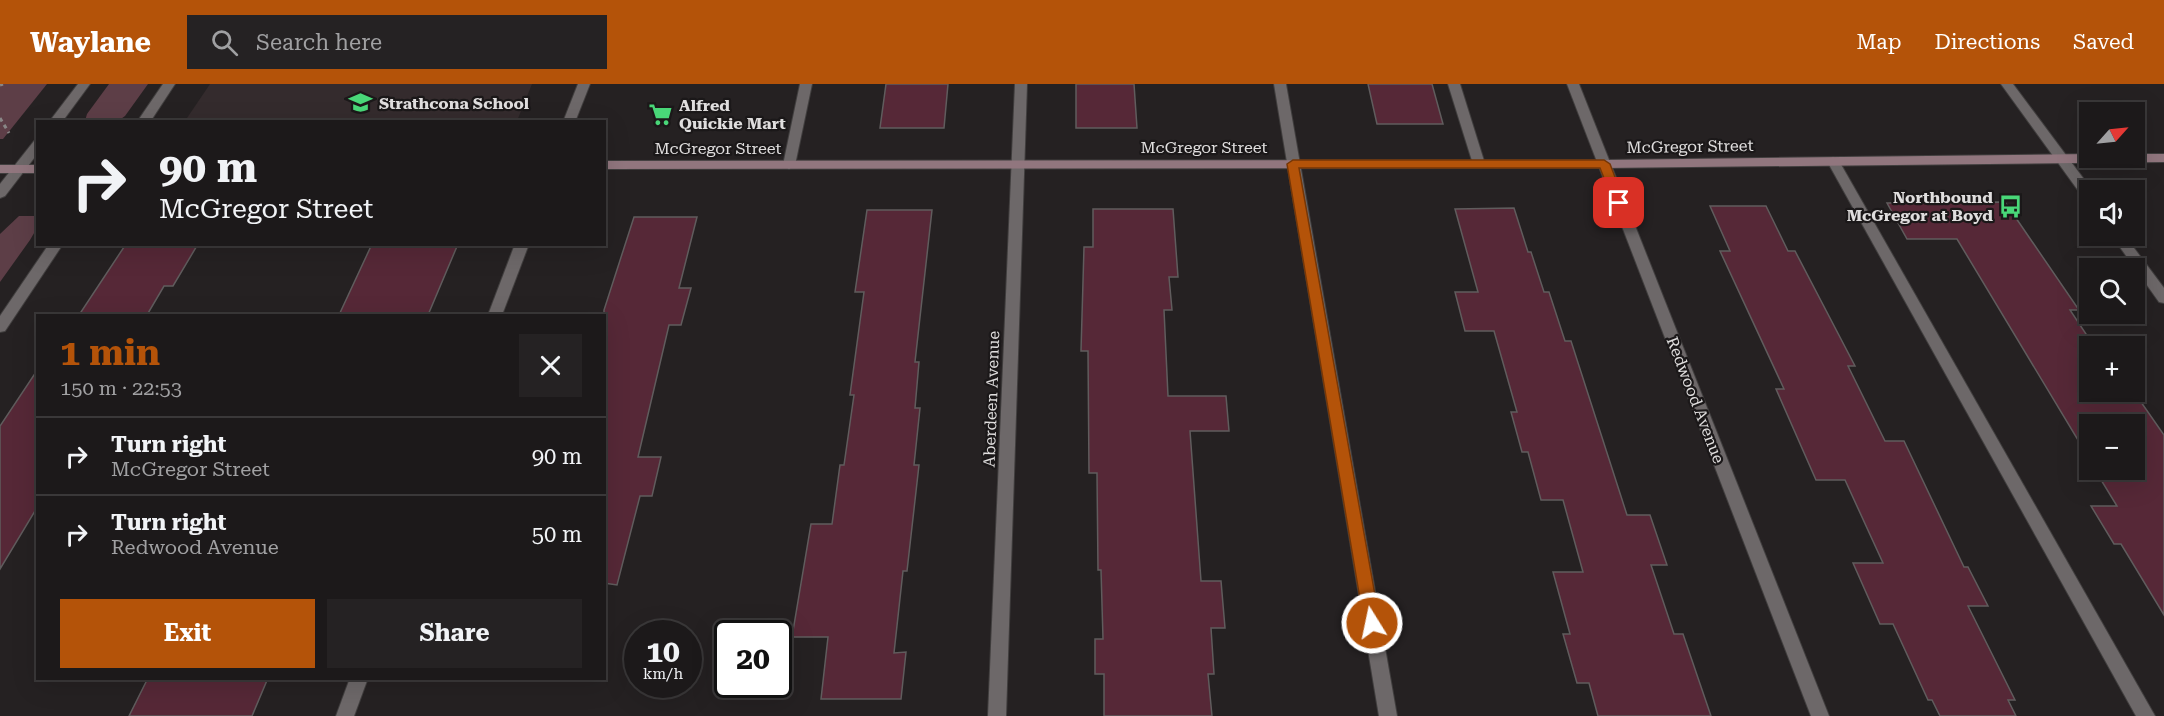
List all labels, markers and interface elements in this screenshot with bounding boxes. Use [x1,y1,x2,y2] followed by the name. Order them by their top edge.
[187,15,607,69] search box
[30,26,151,59] text: Waylane
[208,26,241,59] icon: search
[256,30,382,55] text: Search here
[1857,30,1901,54] text: Map
[1934,30,2040,54] text: Directions
[2073,30,2134,54] text: Saved
[348,90,374,116] school or university icon: Strathcona School
[379,94,530,113] place label: Strathcona School
[679,96,786,133] place label: Alfred Quickie Mart
[648,101,674,127] supermarket icon: Alfred Quickie Mart
[2079,102,2145,168] north arrow
[2079,102,2145,480] map controls
[1626,136,1754,157] street label: McGregor Street
[1140,138,1268,157] street label: McGregor Street
[654,139,782,158] street label: McGregor Street
[159,143,257,192] text: 90 m
[60,144,138,222] icon: right
[1593,177,1644,228] pin
[2079,180,2145,246] button: sound
[1602,186,1635,219] icon: arrive
[1847,188,1993,225] place label: Northbound McGregor at Boyd
[159,193,373,225] text: McGregor Street
[1998,193,2024,219] bus stop icon: Northbound McGregor at Boyd
[2079,258,2145,324] button: search
[980,330,1003,468] street label: Aberdeen Avenue
[60,332,160,374] text: 1 min
[519,334,582,397] button: close
[1663,334,1729,466] street label: Redwood Avenue
[2079,336,2145,402] button: +
[60,376,182,400] text: 150 m · 22:53
[2079,414,2145,480] button: −
[111,432,226,457] text: Turn right
[60,440,93,473] icon: right
[532,444,582,469] text: 90 m
[111,457,270,481] text: McGregor Street
[111,510,226,535] text: Turn right
[60,518,93,551] icon: right
[532,522,582,547] text: 50 m
[111,535,279,559] text: Redwood Avenue
[1340,591,1404,655] position arrow
[60,599,315,668] button: Exit
[327,599,582,668] button: Share
[714,620,792,698] speed limit sign: 20
[646,634,680,669] text: 10
[643,665,683,683] text: km/h

